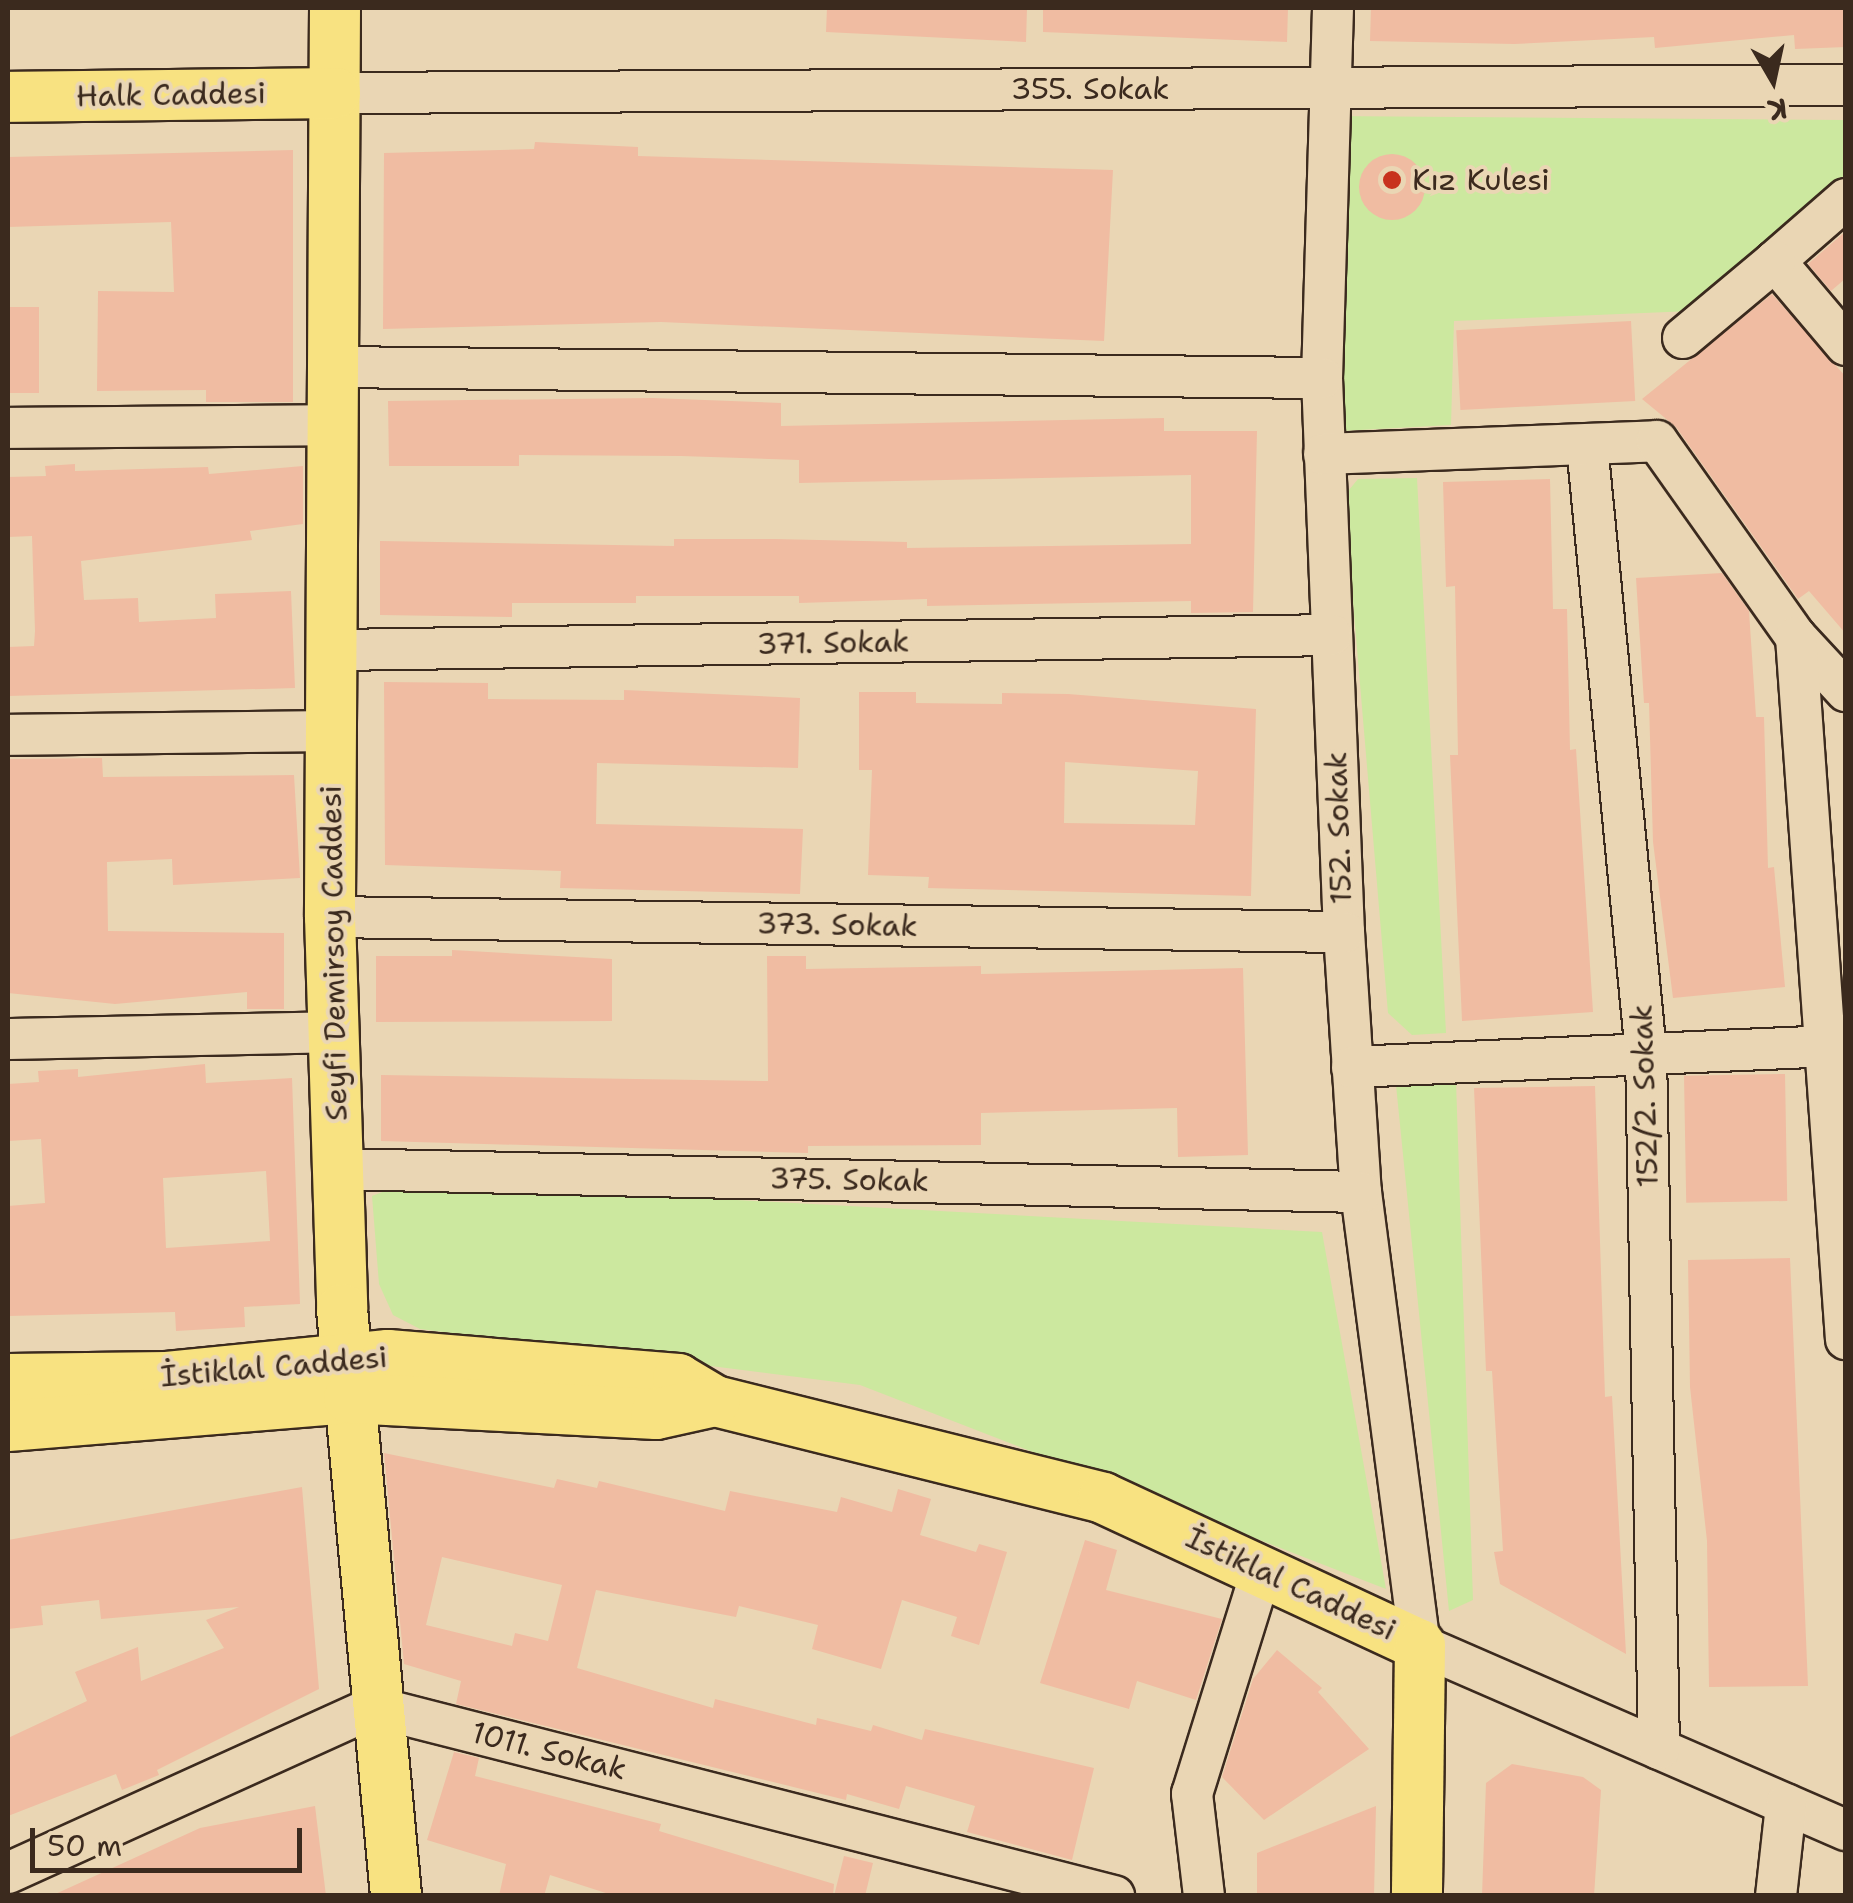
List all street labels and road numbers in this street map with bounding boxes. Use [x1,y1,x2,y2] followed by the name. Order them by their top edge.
[1011,71,1169,107] street label: 355. Sokak
[76,75,266,115] street label: Halk Caddesi
[756,624,910,662] street label: 371. Sokak
[1318,751,1360,905] street label: 152. Sokak
[313,785,355,1121] street label: Seyfi Demirsoy Caddesi
[756,906,918,944] street label: 373. Sokak
[1624,1004,1666,1188] street label: 152/2. Sokak
[769,1161,929,1199] street label: 375. Sokak
[159,1339,389,1395] street label: İstiklal Caddesi
[1180,1520,1402,1648] street label: İstiklal Caddesi
[468,1714,630,1788] street label: 1011. Sokak

